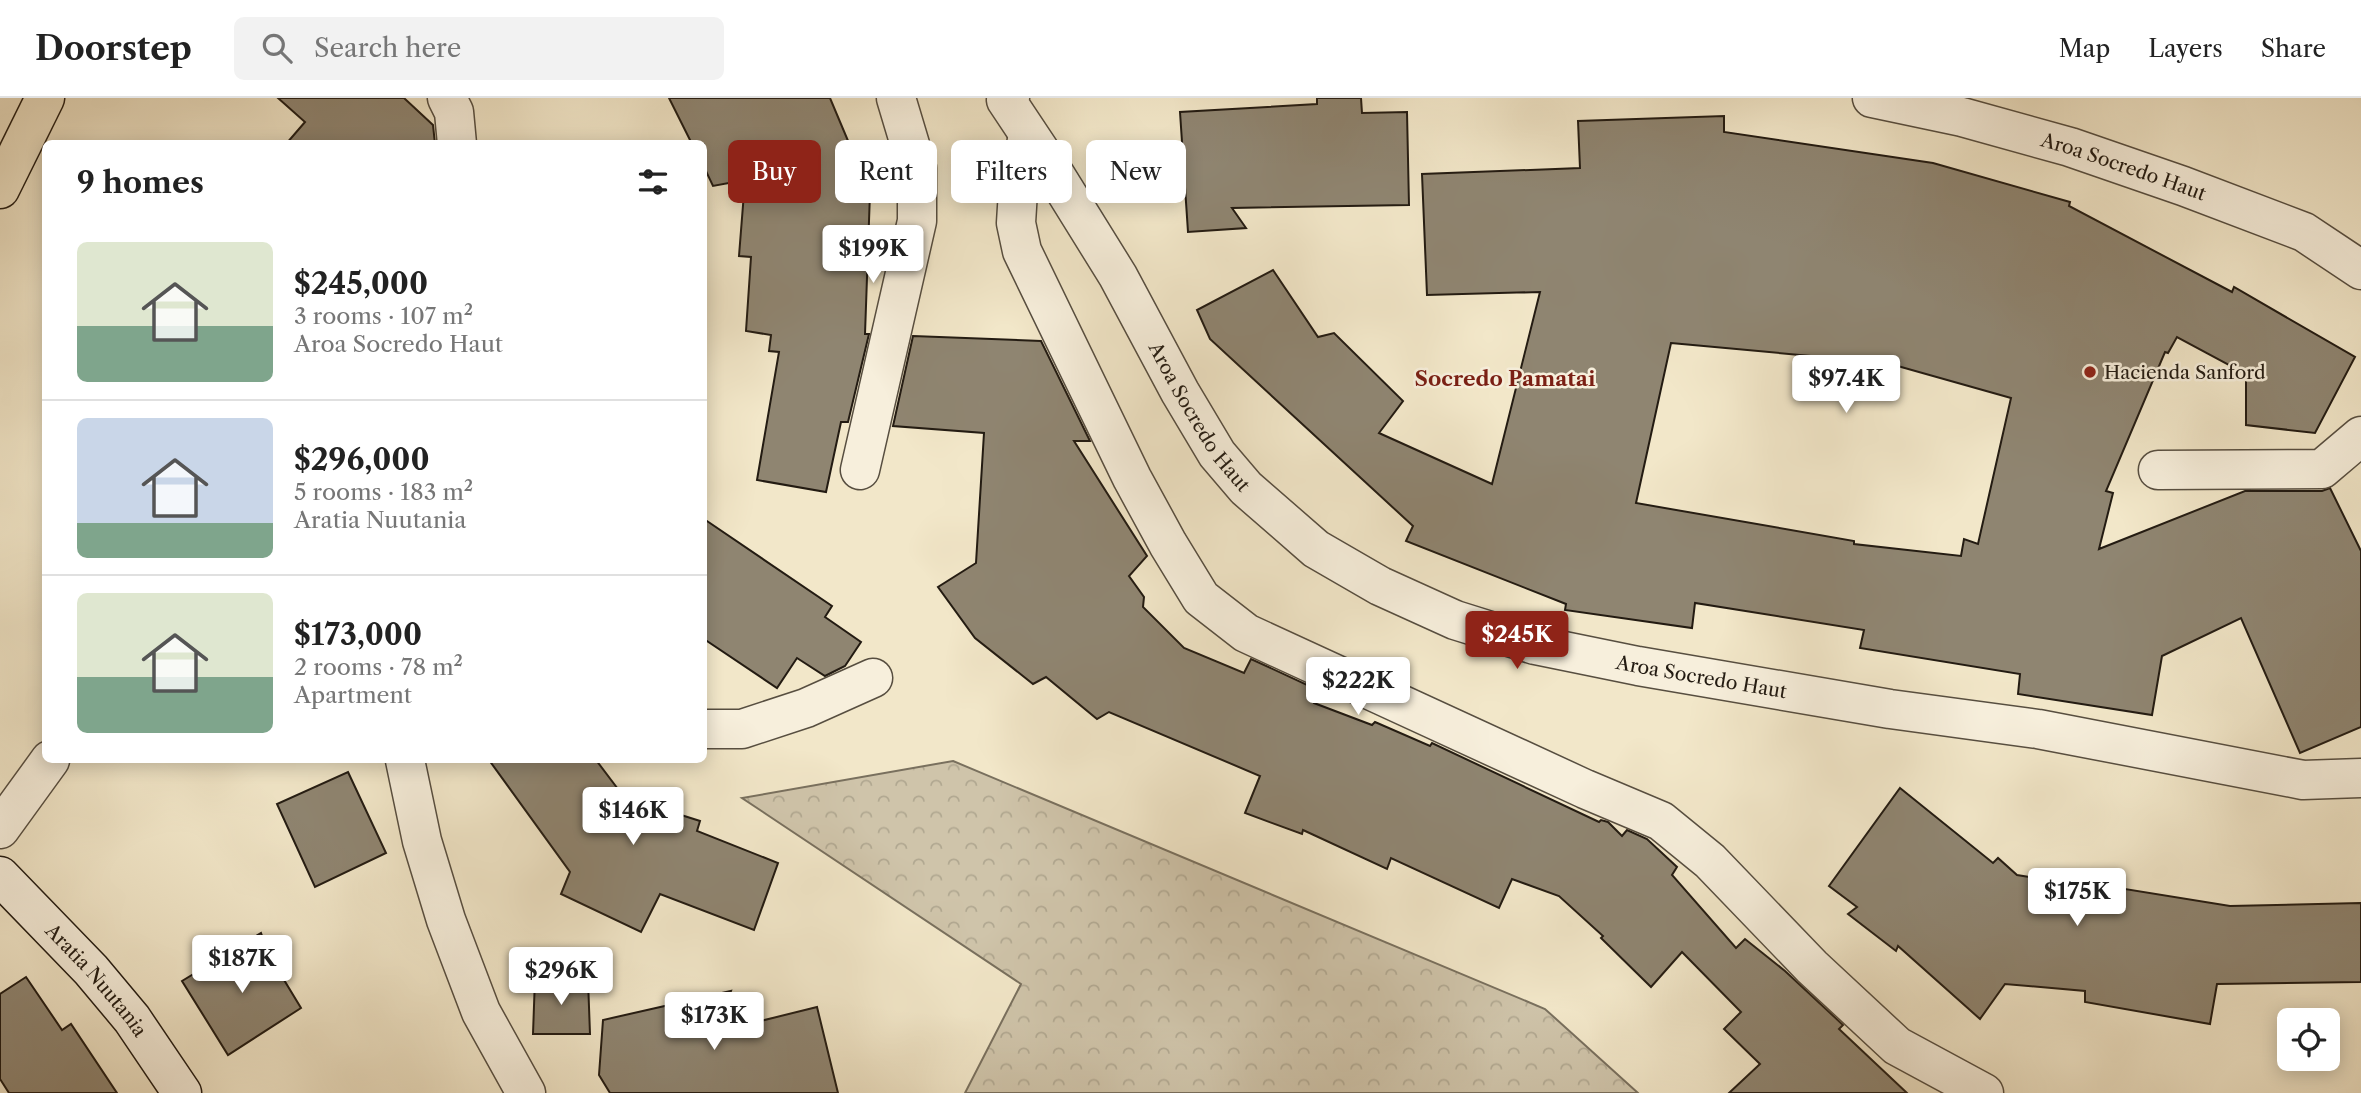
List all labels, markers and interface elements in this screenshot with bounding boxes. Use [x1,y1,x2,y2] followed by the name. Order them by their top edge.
[234,17,724,80] search box
[35,28,192,69] text: Doorstep
[258,29,296,67] icon: search
[314,32,461,64] text: Search here
[2059,34,2110,63] text: Map
[2148,34,2223,63] text: Layers
[2261,34,2326,63] text: Share
[2038,128,2210,205] street label: Aroa Socredo Haut
[728,140,821,203] chip: Buy
[835,140,937,203] chip: Rent
[951,140,1072,203] chip: Filters
[1086,140,1186,203] chip: New
[634,163,672,201] icon: filters
[77,164,204,201] text: 9 homes
[824,226,922,285] pin: $199K
[838,234,908,262] text: $199K
[294,265,428,302] text: $245,000
[133,270,217,354] icon: home
[294,302,473,330] text: 3 rooms · 107 m²
[294,330,503,358] text: Aroa Socredo Haut
[1143,337,1255,496] street label: Aroa Socredo Haut
[1789,356,1903,415] pin: $97.4K
[2104,361,2266,384] place label: Hacienda Sanford
[1808,364,1884,392] text: $97.4K
[2082,364,2098,380] marker: Hacienda Sanford
[1415,366,1596,391] district label: Socredo Pamatai
[294,441,430,478] text: $296,000
[133,446,217,530] icon: home
[294,478,473,506] text: 5 rooms · 183 m²
[294,506,467,534] text: Aratia Nuutania
[1468,612,1566,671] pin: $245K
[294,616,422,653] text: $173,000
[1481,620,1553,648] text: $245K
[133,621,217,705] icon: home
[1613,650,1789,703] street label: Aroa Socredo Haut
[294,653,463,681] text: 2 rooms · 78 m²
[1309,658,1407,717] pin: $222K
[1322,666,1394,694] text: $222K
[294,681,412,709] text: Apartment
[584,788,682,847] pin: $146K
[599,796,667,824] text: $146K
[2028,868,2126,928] pin: $175K
[2044,877,2110,905] text: $175K
[40,918,152,1041] street label: Aratia Nuutania
[193,936,291,995] pin: $187K
[208,944,276,972] text: $187K
[512,948,610,1007] pin: $296K
[525,956,597,984] text: $296K
[665,992,763,1052] pin: $173K
[681,1001,747,1029] text: $173K
[2277,1008,2340,1071] map controls
[2277,1008,2340,1071] button: locate

